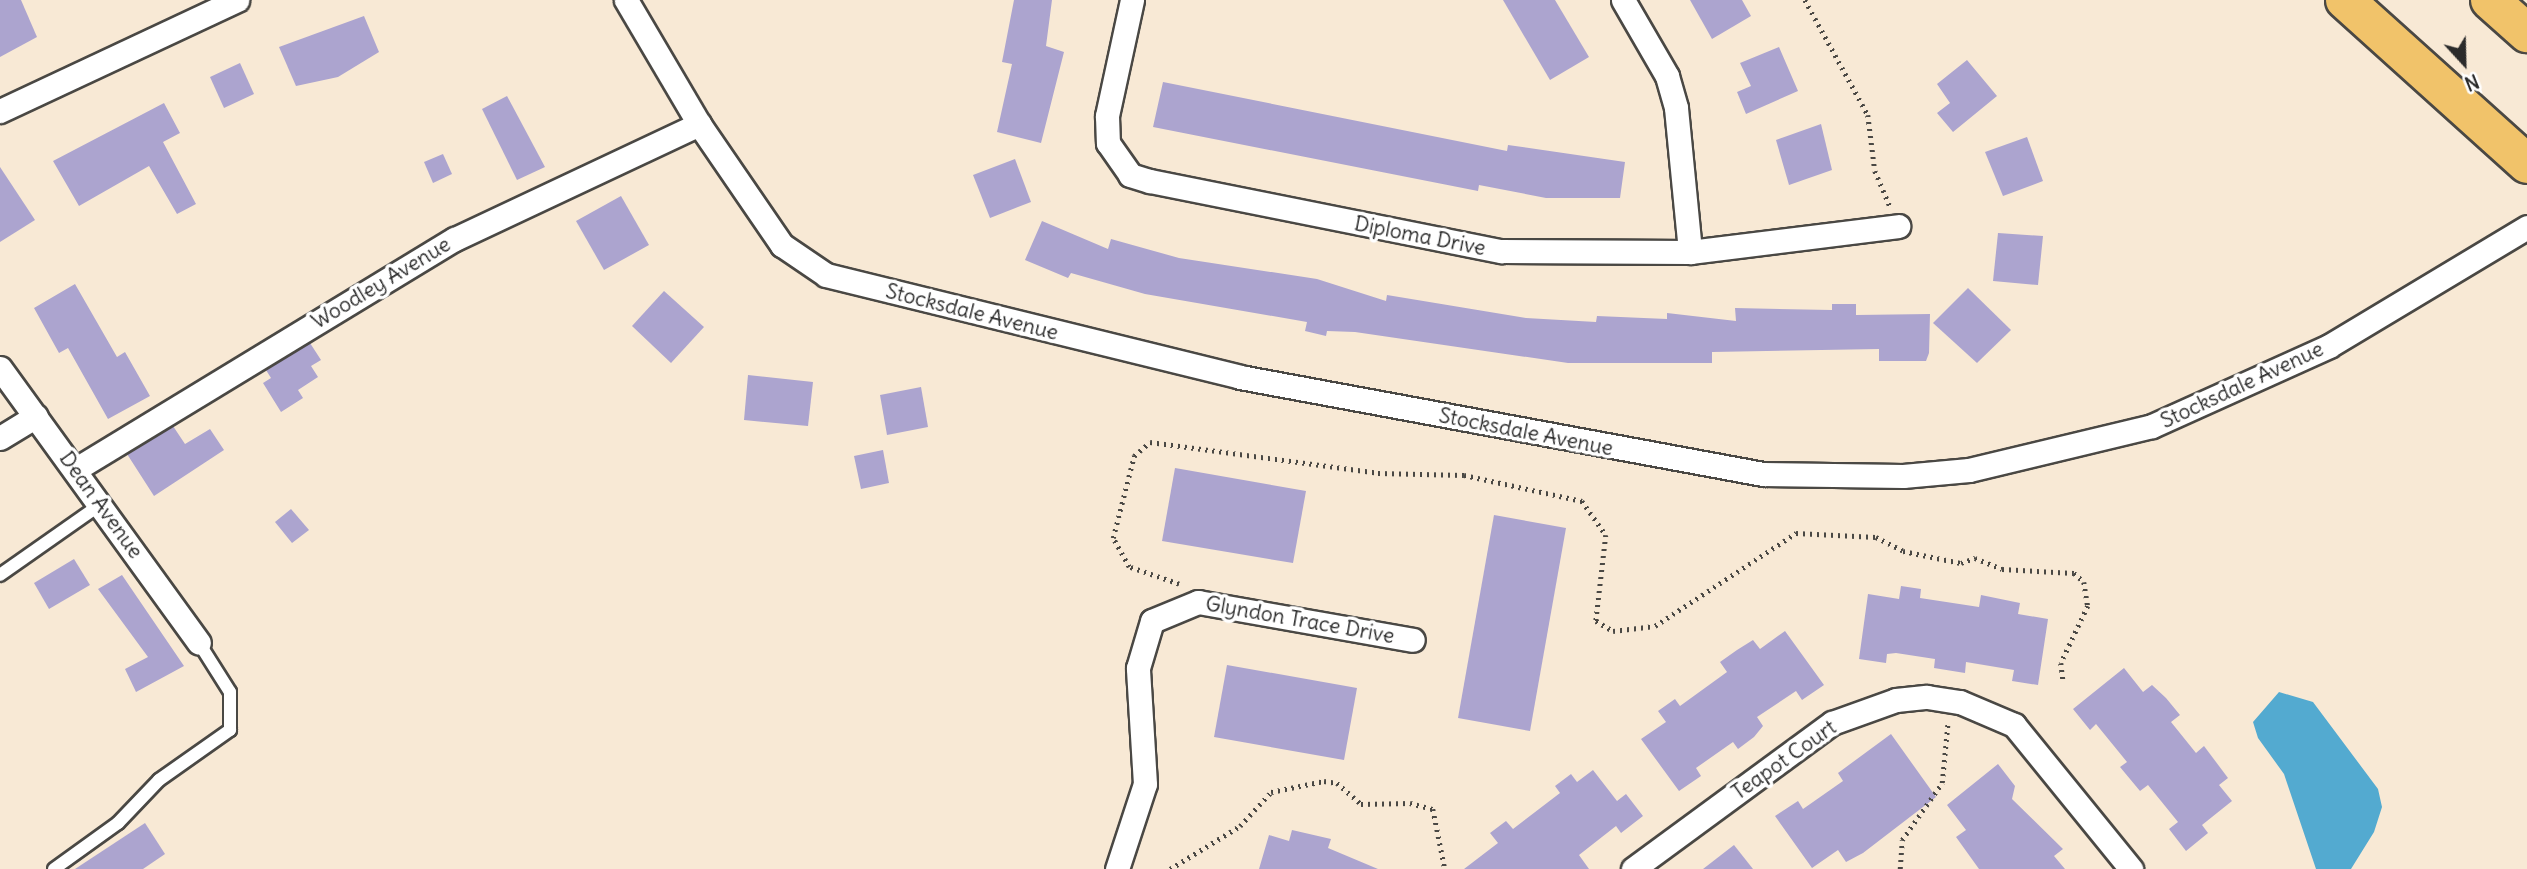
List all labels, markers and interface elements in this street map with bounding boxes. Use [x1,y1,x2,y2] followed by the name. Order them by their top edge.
[2429,28,2499,98] north arrow
[2461,69,2482,96] text: N
[1352,211,1488,261] street label: Diploma Drive
[307,232,455,334] street label: Woodley Avenue
[883,278,1061,346] street label: Stocksdale Avenue
[2157,336,2327,434] street label: Stocksdale Avenue
[1437,403,1615,461] street label: Stocksdale Avenue
[54,447,148,563] street label: Dean Avenue
[1204,591,1396,649] street label: Glyndon Trace Drive
[1727,715,1841,805] street label: Teapot Court

